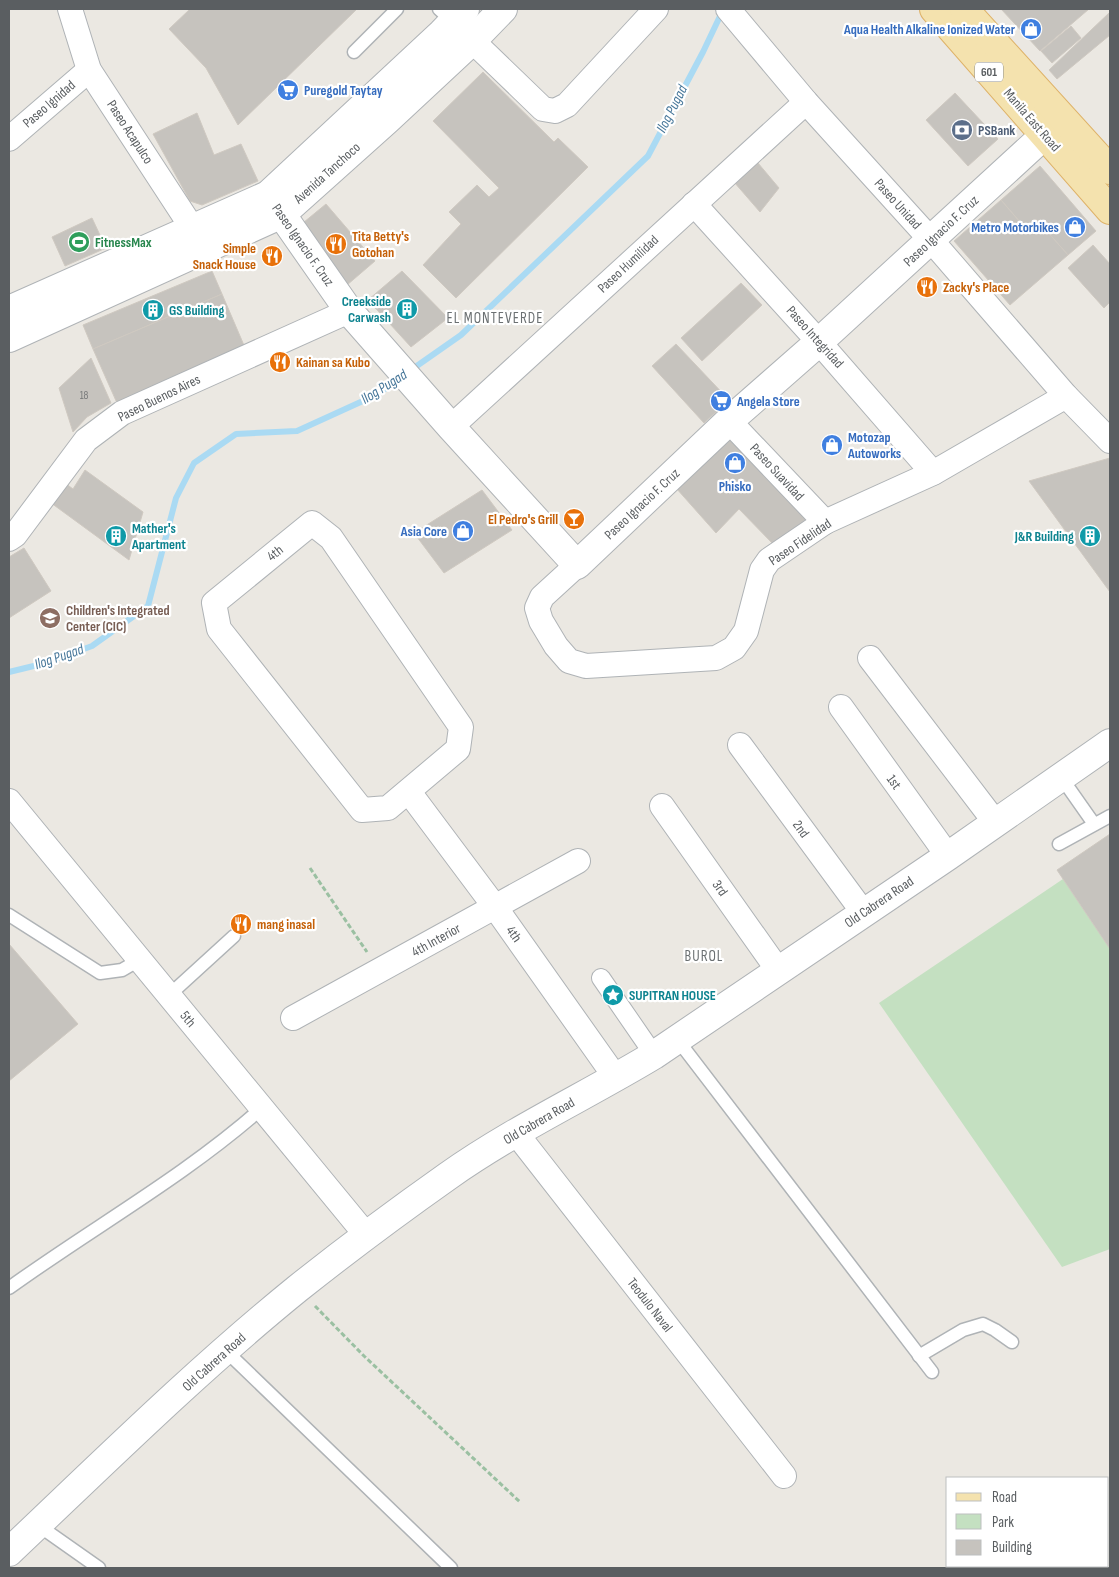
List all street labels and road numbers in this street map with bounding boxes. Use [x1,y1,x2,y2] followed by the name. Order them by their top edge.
[975,62,1003,82] road number: 601
[19,77,79,131] street label: Paseo Ignidad
[1000,85,1064,155] street label: Manila East Road
[103,97,157,167] street label: Paseo Acapulco
[289,139,364,208] street label: Avenida Tanchoco
[871,175,925,233] street label: Paseo Unidad
[900,192,982,270] street label: Paseo Ignacio F. Cruz
[268,201,338,289] street label: Paseo Ignacio F. Cruz
[594,231,662,296] street label: Paseo Humilidad
[783,302,847,372] street label: Paseo Integridad
[115,371,203,425] street label: Paseo Buenos Aires
[746,440,808,504] street label: Paseo Suavidad
[601,465,683,543] street label: Paseo Ignacio F. Cruz
[765,515,835,569] street label: Paseo Fidelidad
[263,541,287,565] street label: 4th
[883,771,905,793] street label: 1st
[789,817,813,841] street label: 2nd
[841,873,917,931] street label: Old Cabrera Road
[709,877,731,899] street label: 3rd
[408,920,464,960] street label: 4th Interior
[502,923,526,945] street label: 4th
[176,1007,200,1031] street label: 5th
[500,1094,578,1148] street label: Old Cabrera Road
[624,1274,676,1336] street label: Teodulo Naval
[179,1329,249,1395] street label: Old Cabrera Road

